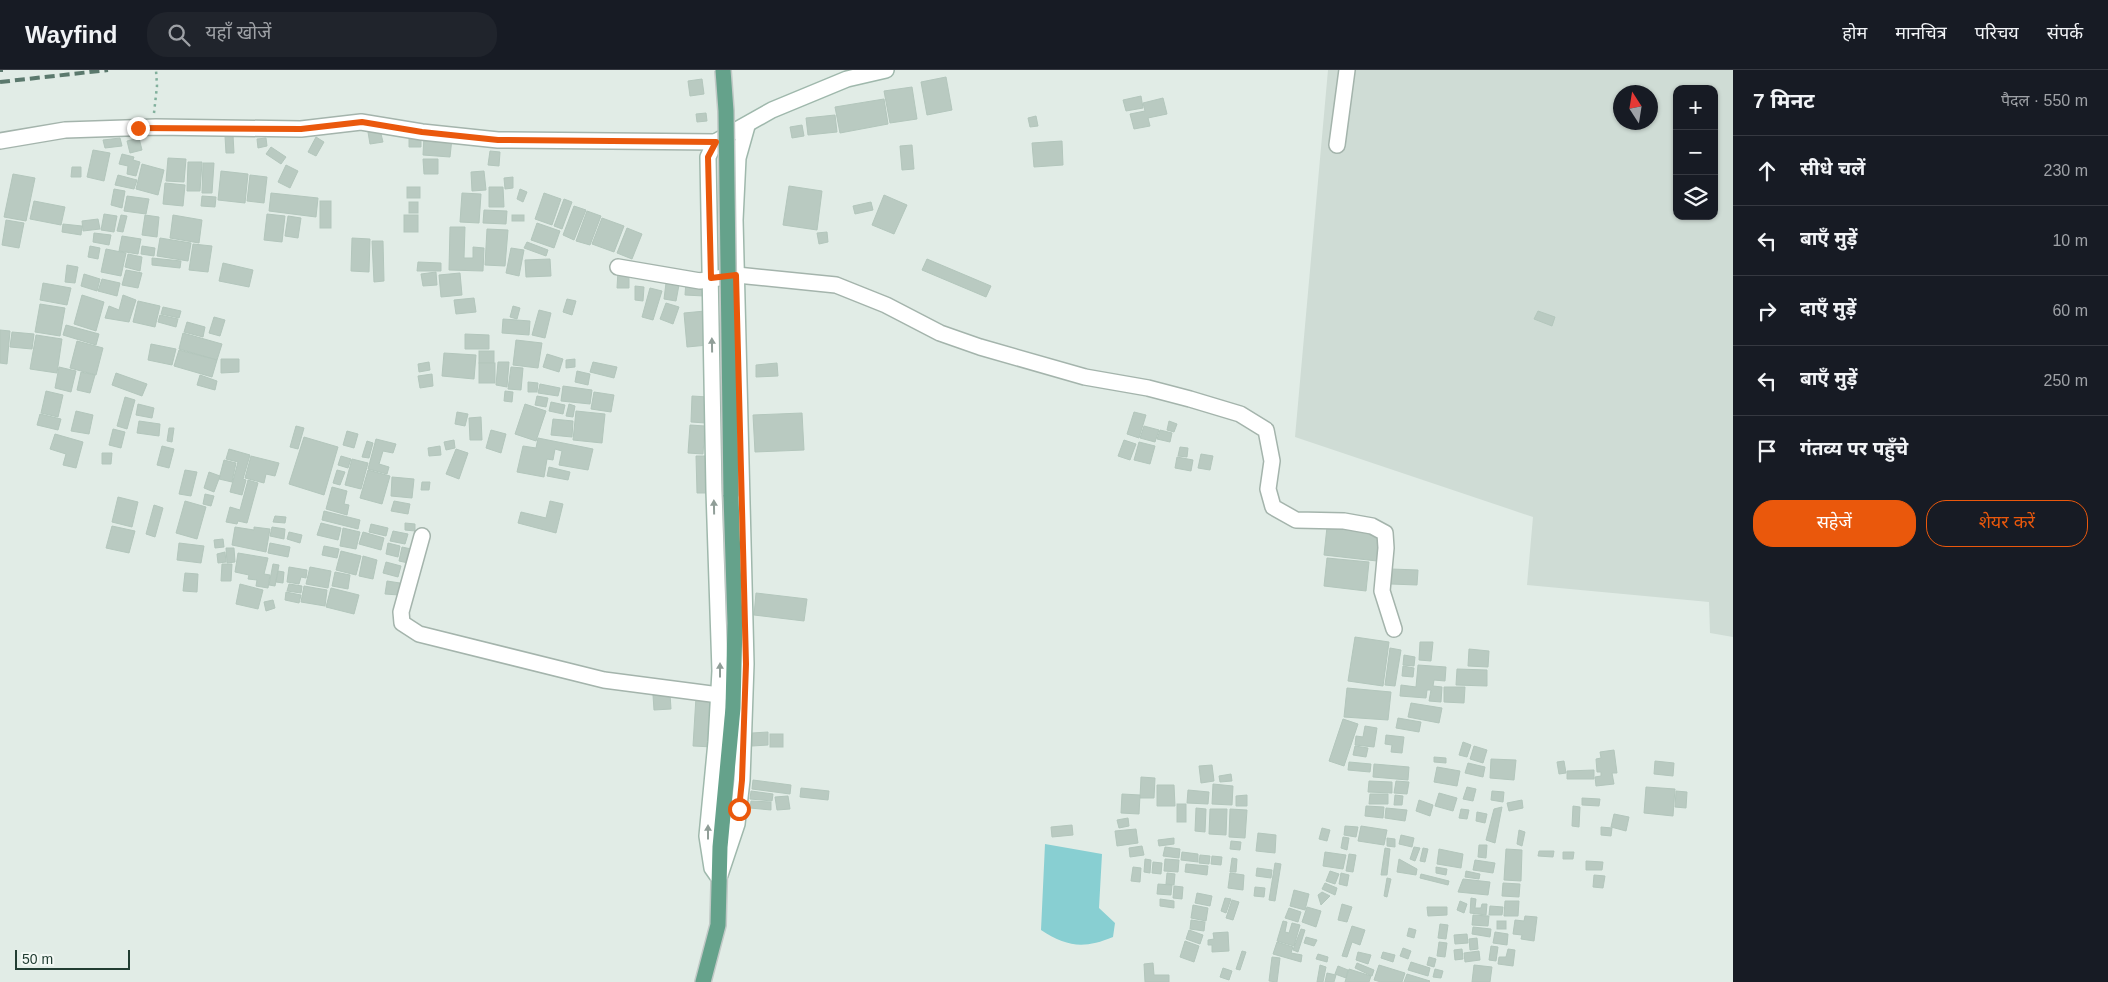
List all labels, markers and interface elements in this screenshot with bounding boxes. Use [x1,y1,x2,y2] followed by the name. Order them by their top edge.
[147,12,497,57] search box
[25,21,117,48] text: Wayfind
[165,21,193,49] icon: search
[205,22,271,43] text: यहाँ खोजें
[1842,23,1867,43] text: होम
[1895,23,1947,43] text: मानचित्र
[1975,23,2019,43] text: परिचय
[2047,23,2083,43] text: संपर्क
[1613,85,1658,130] north arrow
[1673,85,1718,220] map controls
[1673,85,1718,130] button: +
[1753,89,1815,112] text: 7 मिनट
[2001,92,2088,109] text: पैदल · 550 m
[127,117,150,140] route end
[1673,130,1718,175] button: −
[1753,157,1781,185] icon: ahead
[1800,158,1865,179] text: सीधे चलें
[2044,162,2088,179] text: 230 m
[1673,175,1718,220] button: layers
[1753,227,1781,255] icon: left
[1800,228,1857,249] text: बाएँ मुड़ें
[2052,232,2088,249] text: 10 m
[1753,297,1781,325] icon: right
[1800,298,1856,319] text: दाएँ मुड़ें
[2052,302,2088,319] text: 60 m
[708,337,716,353] one-way arrow
[1753,367,1781,395] icon: left
[1800,368,1857,389] text: बाएँ मुड़ें
[2044,372,2088,389] text: 250 m
[1753,437,1781,465] icon: arrive
[1800,438,1908,459] text: गंतव्य पर पहुँचे
[710,499,718,515] one-way arrow
[1753,500,1916,547] button: सहेजें
[1926,500,2088,547] button: शेयर करें
[716,662,724,678] one-way arrow
[728,798,751,821] route start
[704,823,712,839] one-way arrow
[15,947,130,970] scale bar
[22,951,53,967] text: 50 m

